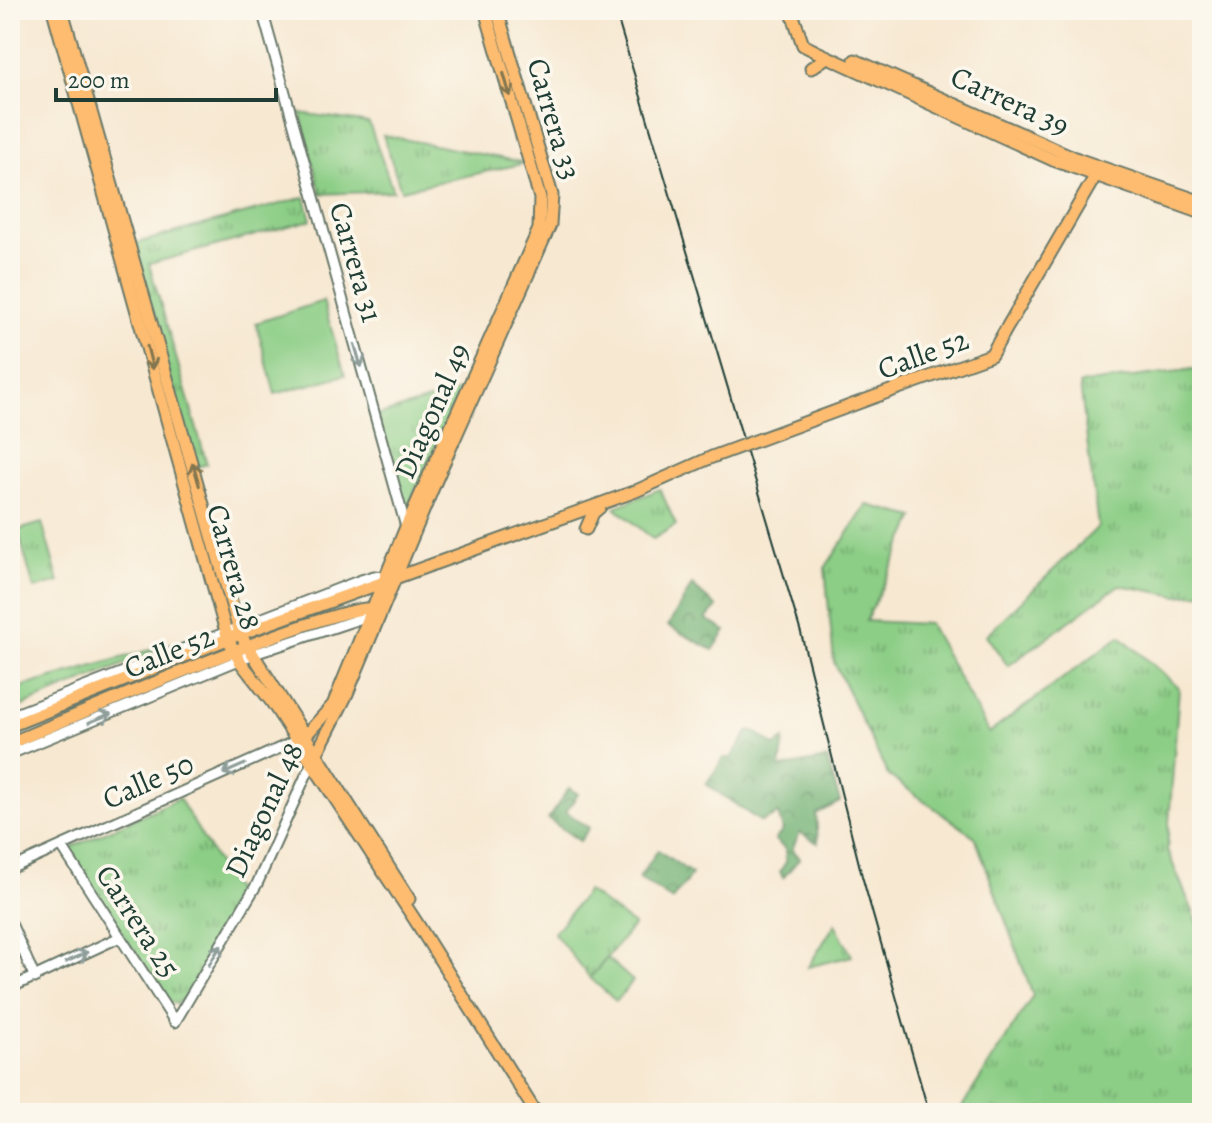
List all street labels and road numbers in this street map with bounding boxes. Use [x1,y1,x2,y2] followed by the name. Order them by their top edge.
[518,53,590,185] street label: Carrera 33
[944,56,1076,146] street label: Carrera 39
[320,197,392,327] street label: Carrera 31
[872,319,974,389] street label: Calle 52
[384,337,480,485] street label: Diagonal 49
[197,500,271,634] street label: Carrera 28
[118,616,220,688] street label: Calle 52
[215,736,313,884] street label: Diagonal 48
[96,743,200,819] street label: Calle 50
[87,857,189,985] street label: Carrera 25

